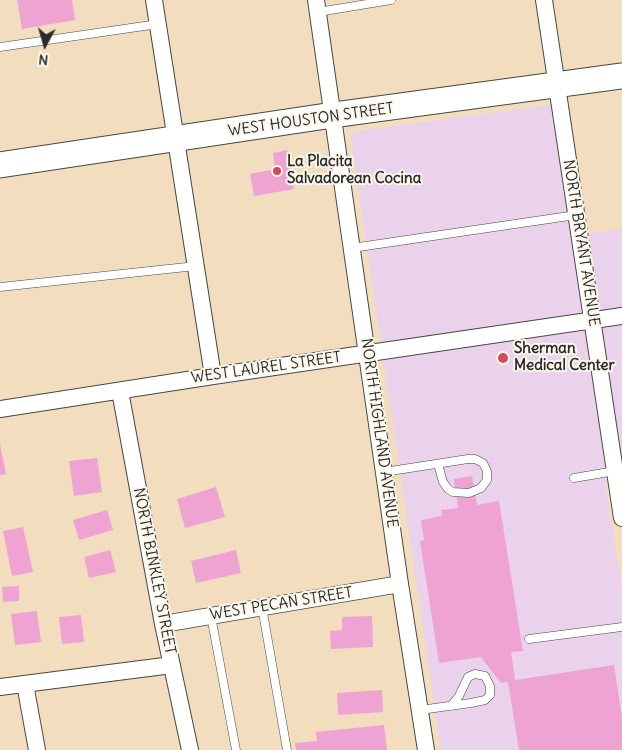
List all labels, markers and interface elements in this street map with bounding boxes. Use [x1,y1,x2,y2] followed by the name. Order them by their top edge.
[20,20,70,70] north arrow
[38,50,49,69] text: N
[227,99,395,141] street label: WEST HOUSTON STREET
[287,153,421,188] place label: La Placita Salvadorean Cocina
[559,158,603,328] street label: NORTH BRYANT AVENUE
[271,165,283,177] marker: La Placita Salvadorean Cocina
[357,337,401,529] street label: NORTH HIGHLAND AVENUE
[514,340,615,375] place label: Sherman Medical Center
[190,349,342,387] street label: WEST LAUREL STREET
[496,351,510,365] marker: Sherman Medical Center
[129,486,179,656] street label: NORTH BINKLEY STREET
[208,584,354,624] street label: WEST PECAN STREET

